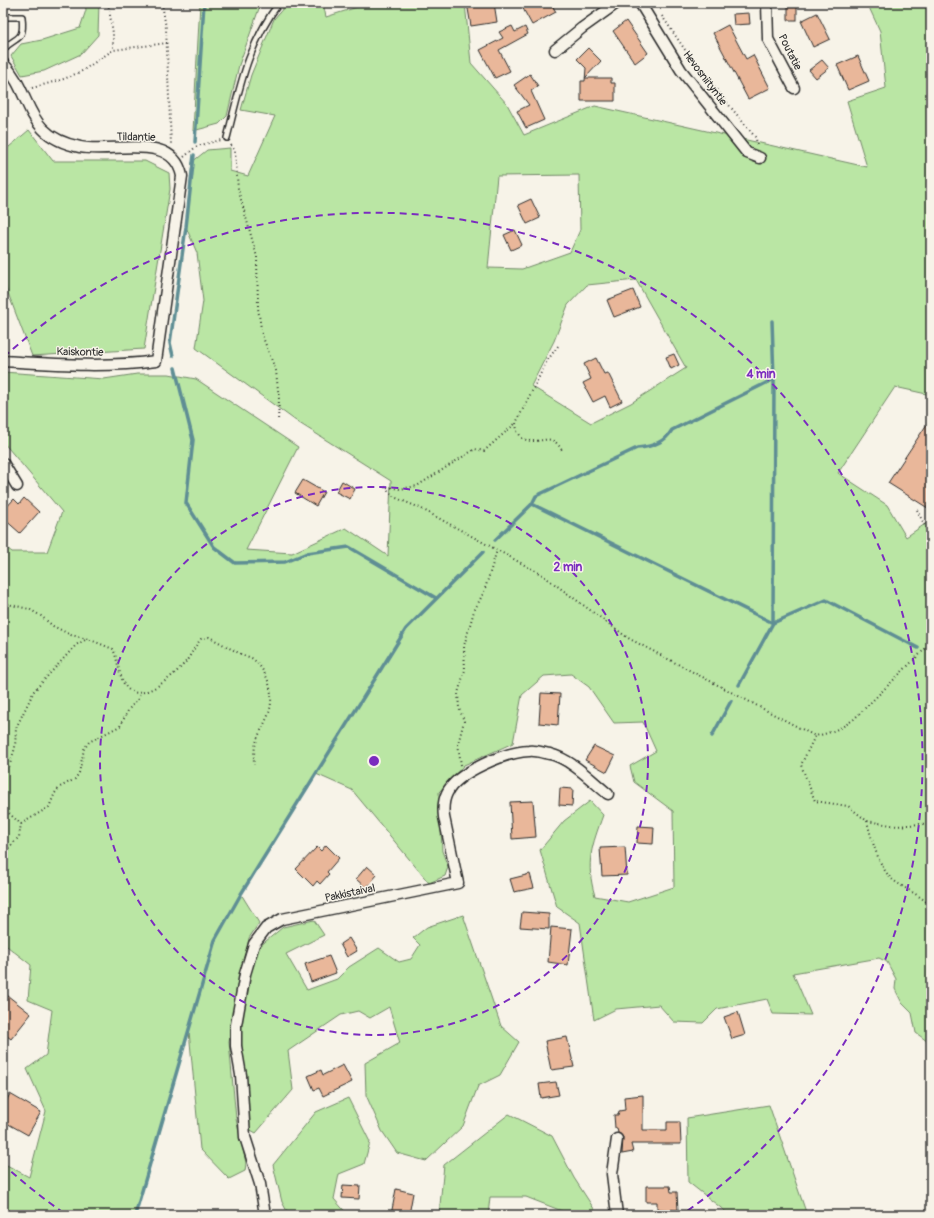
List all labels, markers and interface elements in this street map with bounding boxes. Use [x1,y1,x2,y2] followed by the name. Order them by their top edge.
[775,32,805,73] street label: Poutatie
[680,48,730,108] street label: Hevosniityntie
[116,130,156,144] street label: Tildantie
[56,345,104,359] street label: Kaiskontie
[745,367,776,382] text: 4 min
[554,560,583,575] text: 2 min
[367,754,381,768] centre of rings
[324,881,376,905] street label: Pakkistaival

